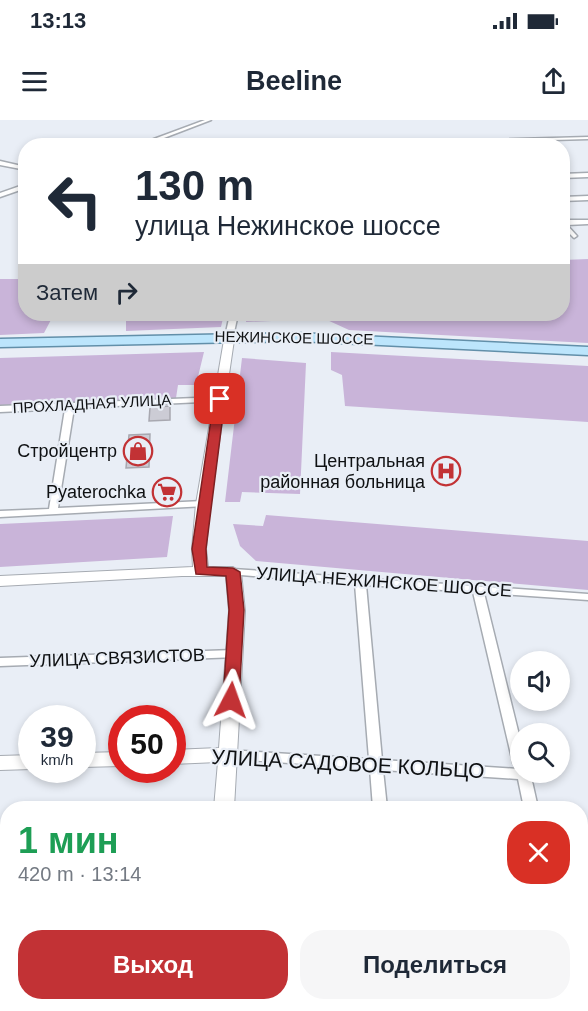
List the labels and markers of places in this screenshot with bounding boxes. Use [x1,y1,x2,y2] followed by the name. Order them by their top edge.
[194,373,245,424] pin
[122,435,154,467] shop icon: Стройцентр
[17,441,117,461] place label: Стройцентр
[260,451,426,492] place label: Центральная районная больница
[430,455,462,487] hospital icon: Центральная районная больница
[151,476,183,508] supermarket icon: Pyaterochka
[46,482,147,502] place label: Pyaterochka

